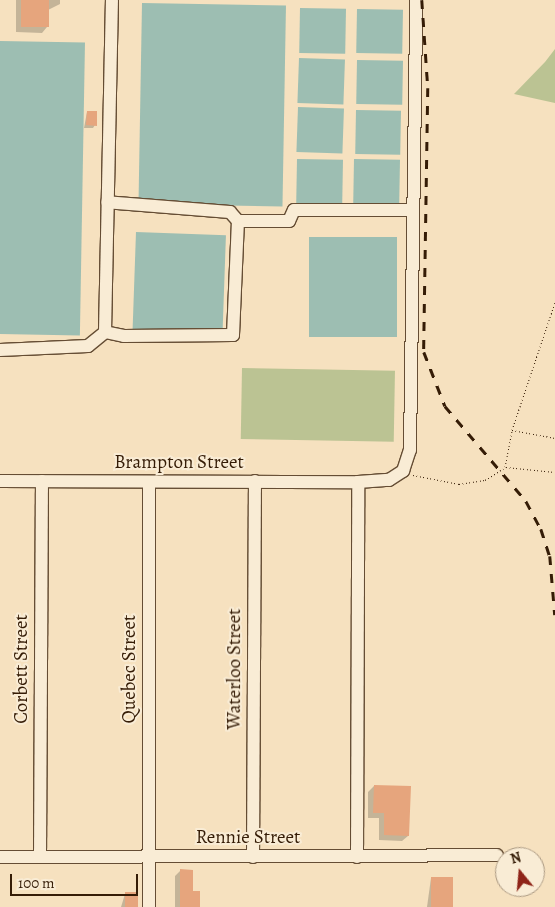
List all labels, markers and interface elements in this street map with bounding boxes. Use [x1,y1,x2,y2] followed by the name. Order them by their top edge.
[114,452,244,474] street label: Brampton Street
[224,608,246,730] street label: Waterloo Street
[11,614,33,724] street label: Corbett Street
[119,615,141,723] street label: Quebec Street
[196,827,300,849] street label: Rennie Street
[495,847,545,897] north arrow
[508,848,523,869] text: N
[12,864,140,896] scale bar
[18,873,55,893] text: 100 m

